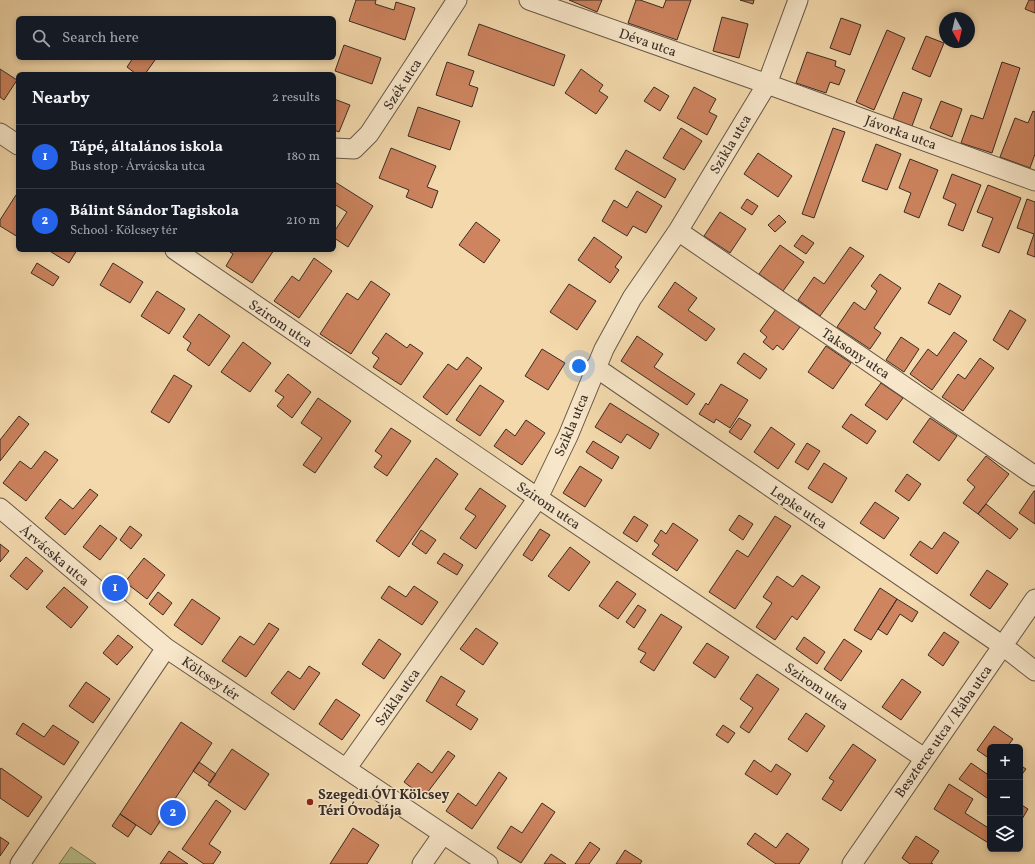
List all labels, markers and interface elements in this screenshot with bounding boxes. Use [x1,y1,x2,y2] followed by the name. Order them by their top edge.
[939,12,975,48] north arrow
[16,16,336,60] search box
[616,25,679,62] street label: Déva utca
[30,27,52,49] icon: search
[62,28,139,49] text: Search here
[380,55,427,114] street label: Szék utca
[32,87,90,110] text: Nearby
[272,89,320,107] text: 2 results
[706,111,757,178] street label: Szikla utca
[862,112,939,155] street label: Jávorka utca
[70,137,223,158] text: Tápé, általános iskola
[42,148,48,166] text: 1
[286,148,320,166] text: 180 m
[70,158,205,176] text: Bus stop · Árvácska utca
[70,201,239,222] text: Bálint Sándor Tagiskola
[42,212,48,230] text: 2
[286,212,320,230] text: 210 m
[70,222,177,240] text: School · Kölcsey tér
[244,296,316,353] street label: Szirom utca
[817,324,893,384] street label: Taksony utca
[569,356,589,376] your location
[551,391,594,460] street label: Szikla utca
[512,478,584,535] street label: Szirom utca
[766,482,830,534] street label: Lepke utca
[15,521,93,591] street label: Árvácska utca
[102,573,128,603] pin: 1
[177,653,243,706] street label: Kölcsey tér
[780,659,852,716] street label: Szirom utca
[891,662,997,802] street label: Beszterce utca / Rába utca
[371,665,425,731] street label: Szikla utca
[987,744,1023,852] map controls
[987,744,1023,780] button: +
[987,780,1023,816] button: −
[318,785,450,821] place label: Szegedi ÓVI Kölcsey Téri Óvodája
[305,797,315,807] marker: Szegedi ÓVI Kölcsey Téri Óvodája
[160,798,186,828] pin: 2
[987,816,1023,852] button: layers

